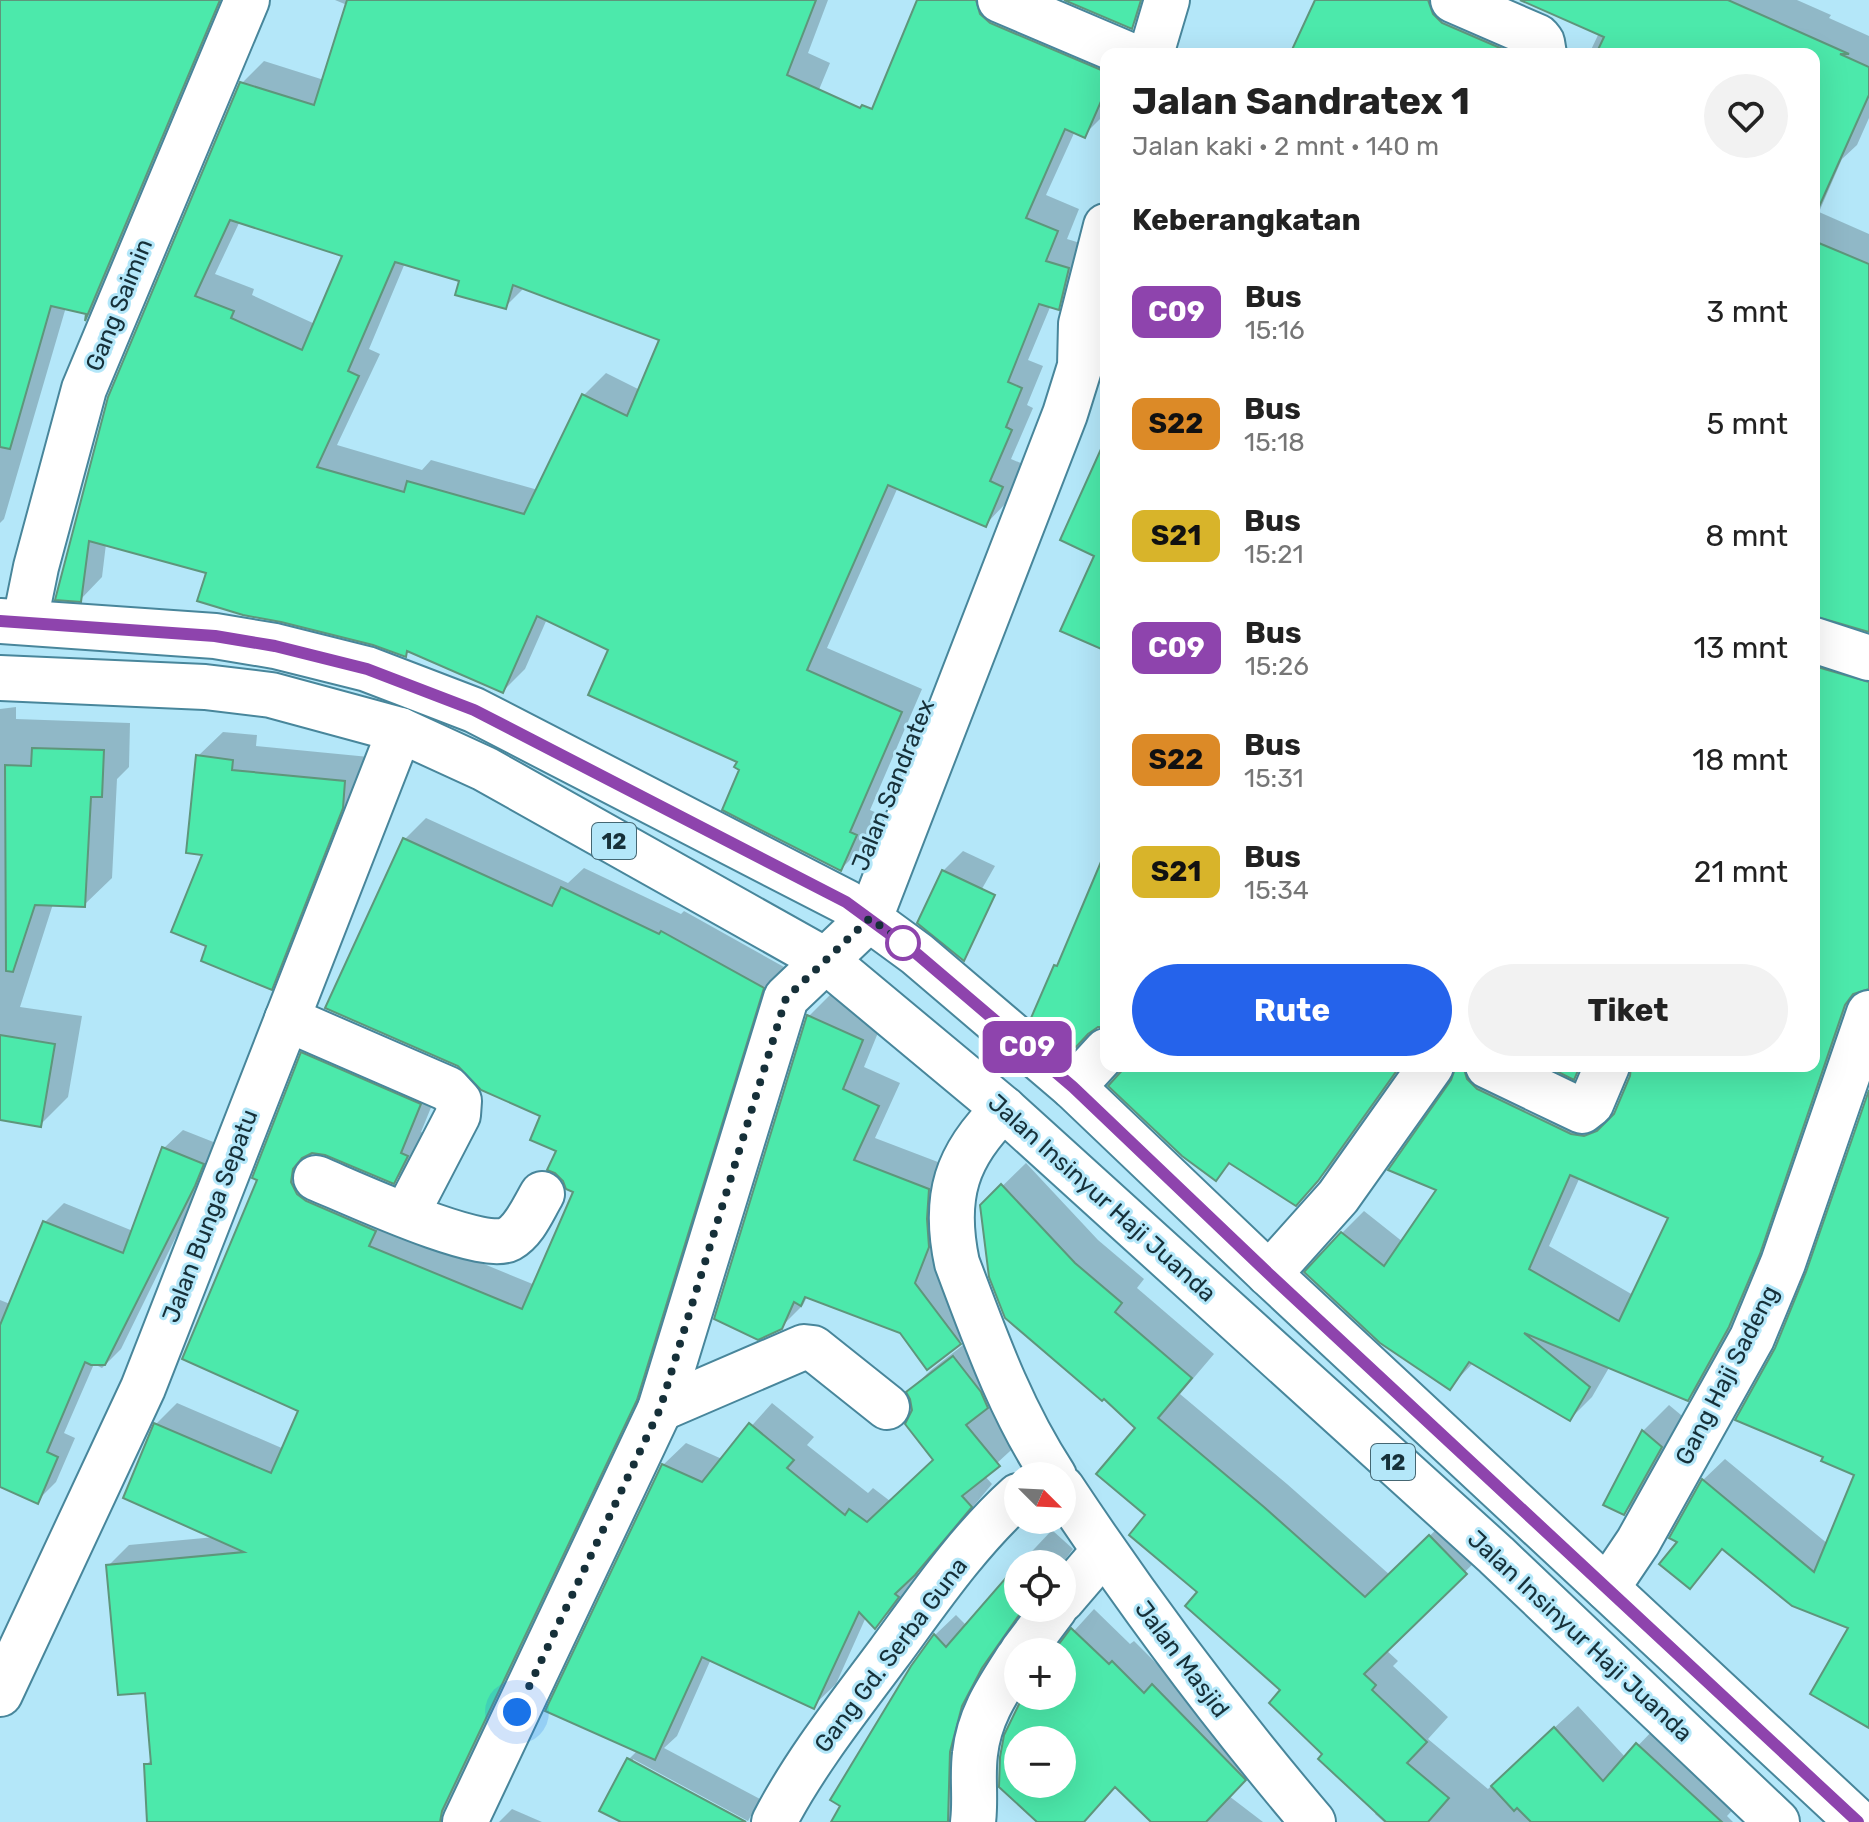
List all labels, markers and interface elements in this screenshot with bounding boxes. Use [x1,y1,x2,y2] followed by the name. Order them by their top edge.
[1704,74,1788,158] button: heart
[1132,78,1470,124] text: Jalan Sandratex 1
[1132,131,1439,162] text: Jalan kaki · 2 mnt · 140 m
[1132,202,1361,238] text: Keberangkatan
[80,235,158,375] street label: Gang Saimin
[1245,279,1302,315] text: Bus
[1706,294,1788,330] text: 3 mnt
[1148,295,1205,328] text: C09
[1245,315,1305,346] text: 15:16
[1244,391,1301,427] text: Bus
[1706,406,1788,442] text: 5 mnt
[1149,407,1203,440] text: S22
[1244,427,1305,458] text: 15:18
[1244,503,1301,539] text: Bus
[1705,518,1788,554] text: 8 mnt
[1151,519,1201,552] text: S21
[1244,539,1304,570] text: 15:21
[1245,615,1302,651] text: Bus
[1693,630,1788,666] text: 13 mnt
[1148,631,1205,664] text: C09
[1245,651,1309,682] text: 15:26
[846,695,940,875] street label: Jalan Sandratex
[1244,727,1301,763] text: Bus
[1692,742,1788,778] text: 18 mnt
[1149,743,1203,776] text: S22
[1244,763,1304,794] text: 15:31
[592,823,636,859] road number: 12
[1244,839,1301,875] text: Bus
[1694,854,1788,890] text: 21 mnt
[1151,855,1201,888] text: S21
[1244,875,1309,906] text: 15:34
[886,926,920,960] unlabelled marker
[1132,964,1452,1056] button: Rute
[1468,964,1788,1056] button: Tiket
[981,1021,1073,1073] line badge: C09
[999,1030,1055,1063] text: C09
[982,1088,1222,1308] street label: Jalan Insinyur Haji Juanda
[156,1105,264,1327] street label: Jalan Bunga Sepatu
[1670,1281,1784,1469] street label: Gang Haji Sadeng
[1371,1444,1415,1480] road number: 12
[1004,1462,1076,1534] north arrow
[1004,1462,1076,1798] map controls
[1462,1525,1698,1747] street label: Jalan Insinyur Haji Juanda
[1004,1550,1076,1622] button: locate
[809,1552,973,1758] street label: Gang Gd. Serba Guna
[1129,1595,1235,1723] street label: Jalan Masjid
[1004,1638,1076,1710] button: +
[497,1692,537,1732] your location
[1004,1726,1076,1798] button: −

